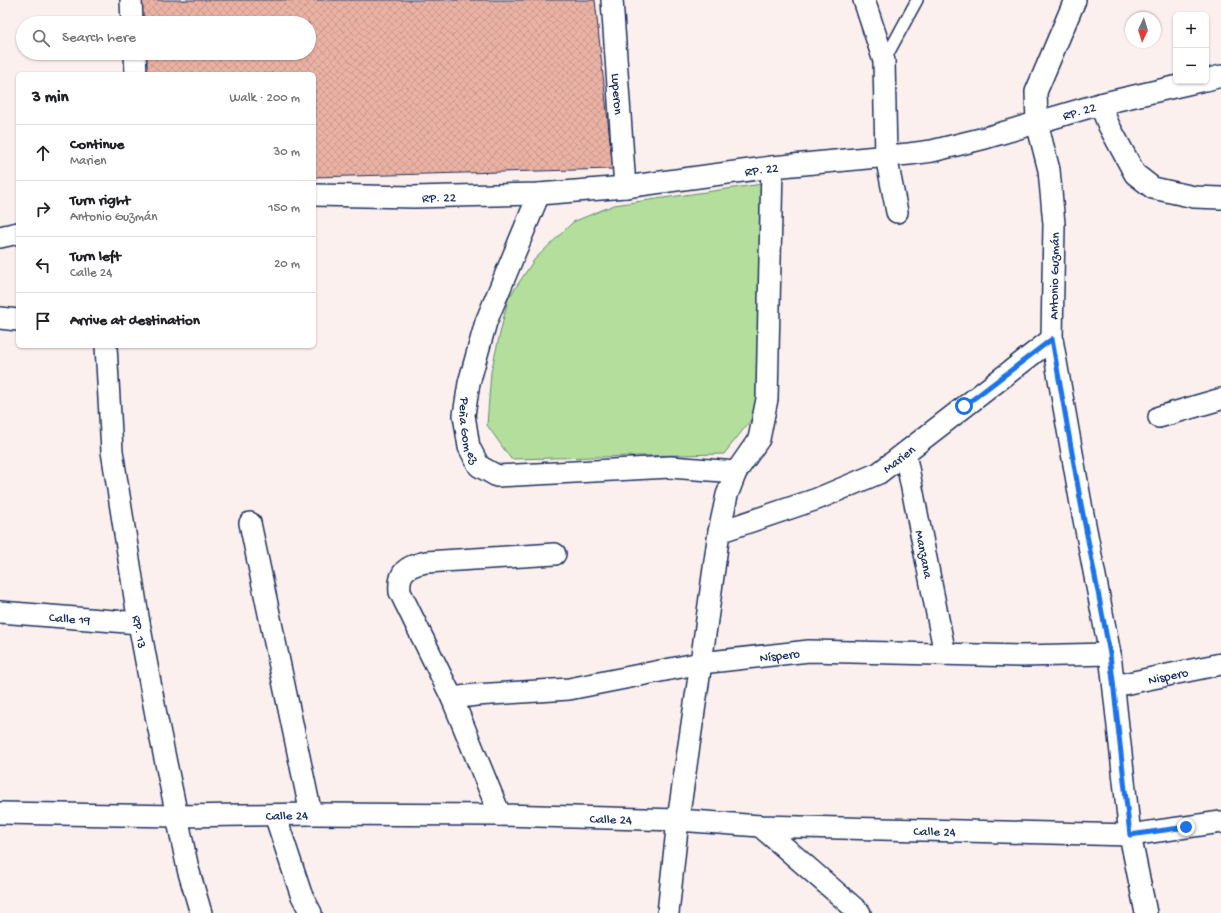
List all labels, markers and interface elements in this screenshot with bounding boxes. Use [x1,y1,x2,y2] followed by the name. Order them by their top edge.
[1125,12,1161,48] north arrow
[1173,12,1209,84] map controls
[1173,12,1209,48] button: +
[16,16,316,60] search box
[30,27,52,49] icon: search
[62,29,136,47] text: Search here
[1173,48,1209,84] button: −
[607,73,625,116] street label: Luperon
[32,88,69,108] text: 3 min
[229,91,300,106] text: Walk · 200 m
[1061,100,1099,125] street label: RP. 22
[70,136,124,154] text: Continue
[32,142,54,164] icon: ahead
[274,145,300,160] text: 30 m
[70,154,107,169] text: Marien
[744,161,780,181] street label: RP. 22
[422,191,457,207] street label: RP. 22
[70,192,130,210] text: Turn right
[32,198,54,220] icon: right
[268,201,300,216] text: 150 m
[70,210,157,225] text: Antonio Guzmán
[1047,231,1064,320] street label: Antonio Guzmán
[70,248,121,266] text: Turn left
[32,254,54,276] icon: left
[274,257,300,272] text: 20 m
[70,266,112,281] text: Calle 24
[32,310,54,332] icon: arrive
[70,312,200,330] text: Arrive at destination
[454,395,482,468] street label: Peña Gomez
[955,397,973,415] route start
[881,442,919,477] street label: Marien
[911,529,935,581] street label: Manzana
[48,611,91,629] street label: Calle 19
[128,614,149,650] street label: RP. 13
[759,647,801,666] street label: Níspero
[1147,666,1190,689] street label: Nispero
[266,809,308,825] street label: Calle 24
[589,813,632,829] street label: Calle 24
[1177,818,1195,836] route end
[913,825,956,841] street label: Calle 24

